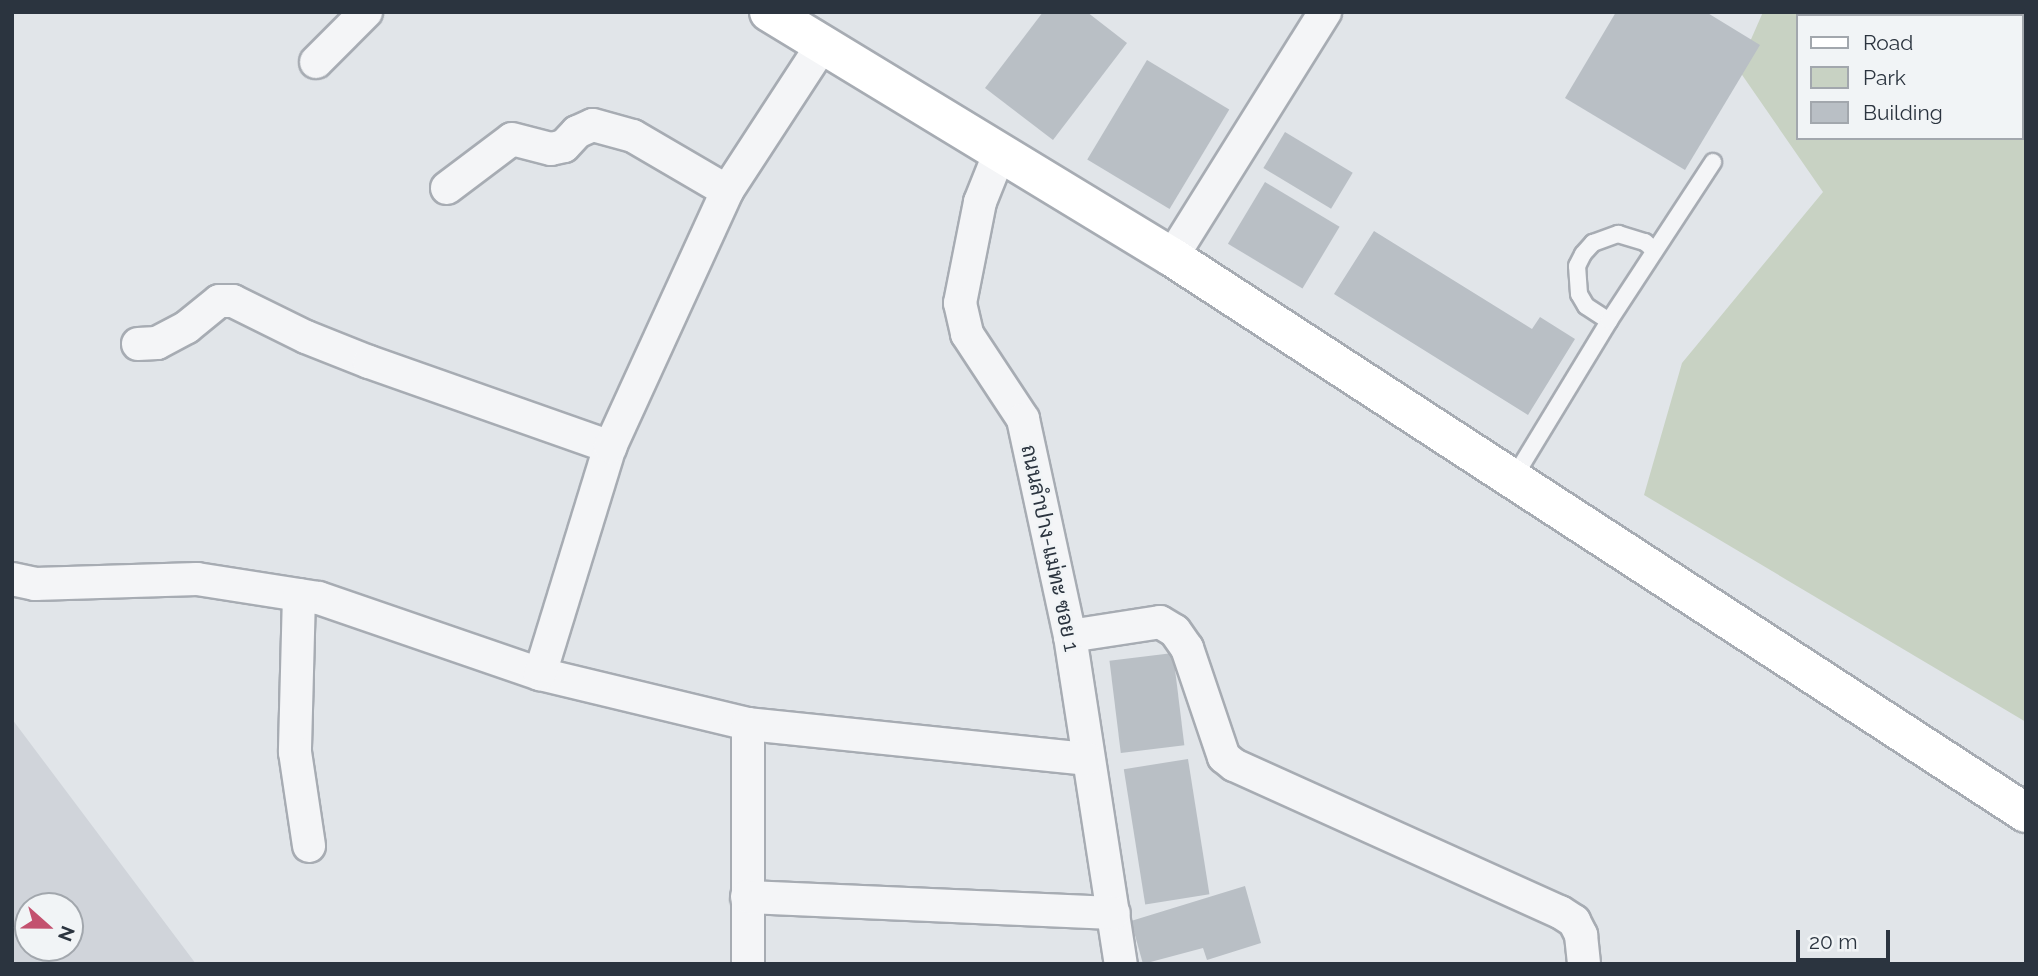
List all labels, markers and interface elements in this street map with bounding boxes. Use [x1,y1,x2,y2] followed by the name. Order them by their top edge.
[1797,14,2024,140] legend
[1863,30,1913,55] text: Road
[1863,65,1906,90] text: Park
[1863,100,1943,125] text: Building
[1016,442,1084,654] street label: ถนนลำปาง-แม่ทะ ซอย 1
[14,892,84,962] north arrow
[1800,916,1895,960] scale bar
[54,923,80,945] text: N
[1809,929,1857,954] text: 20 m

